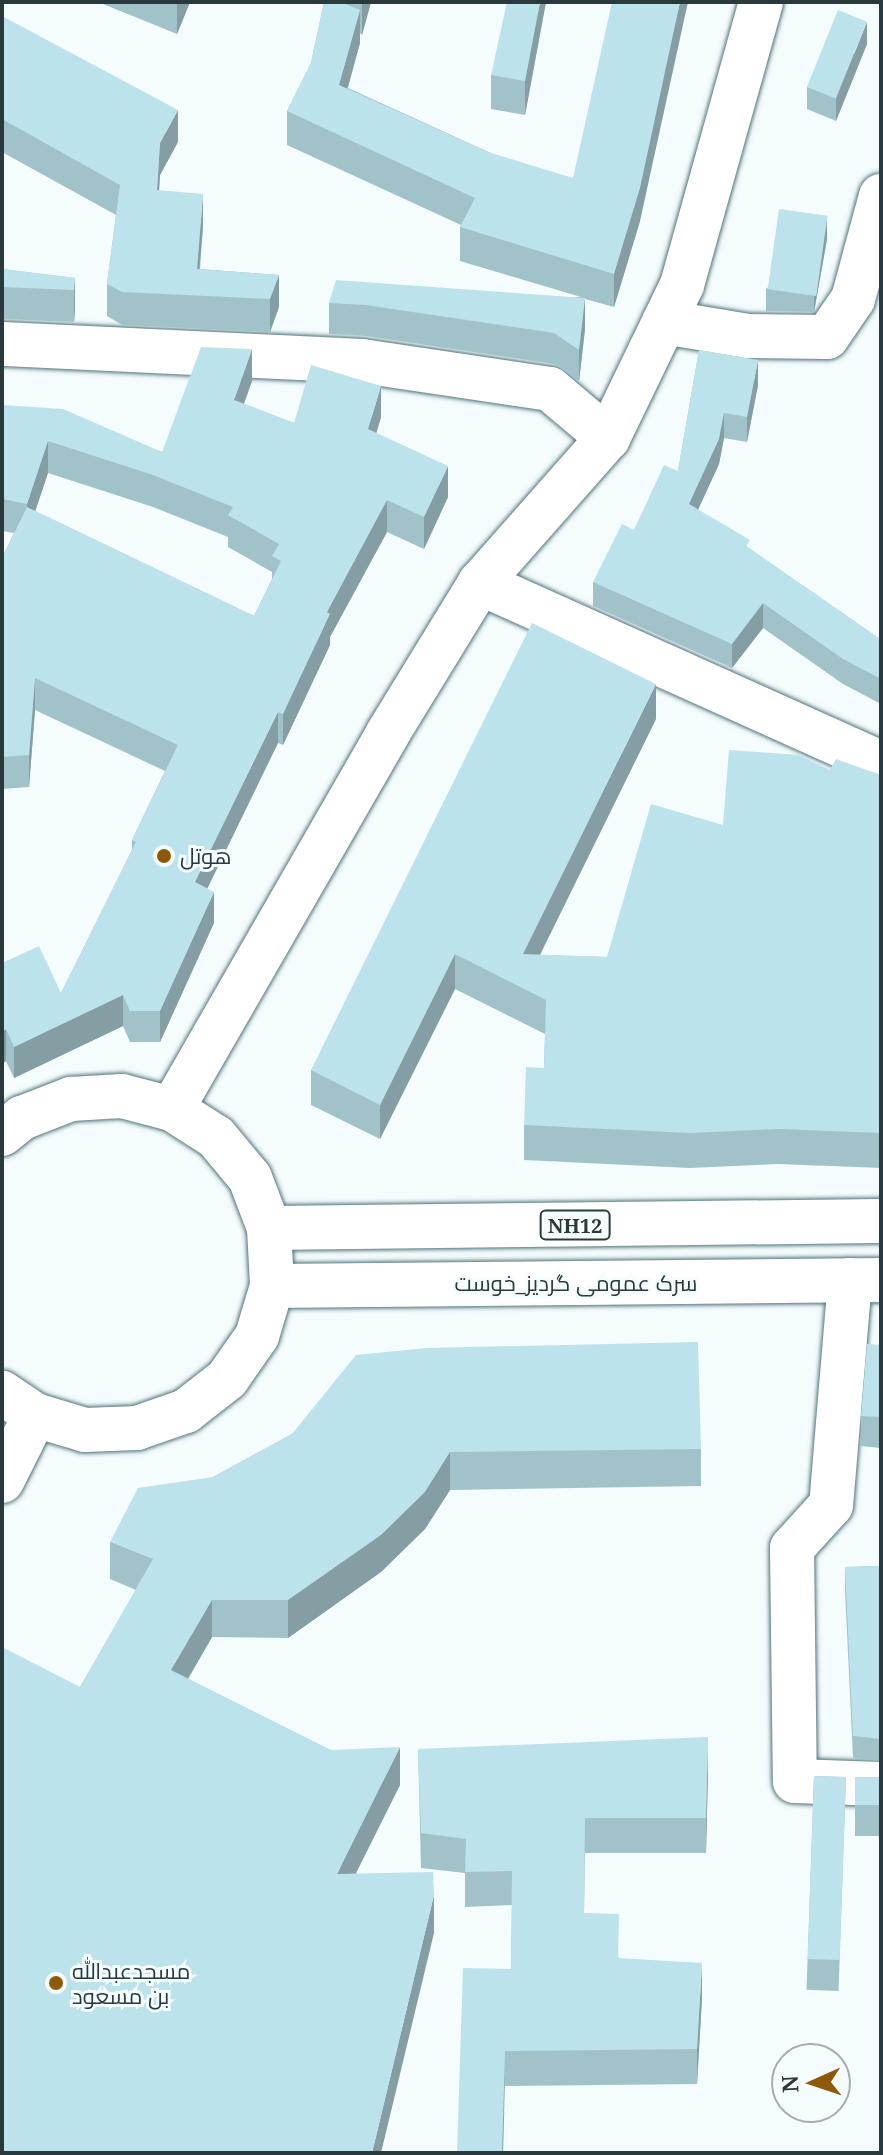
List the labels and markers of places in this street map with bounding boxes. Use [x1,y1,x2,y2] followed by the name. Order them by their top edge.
[180,843,231,869] place label: هوتل
[155,847,173,865] marker: هوتل
[72,1957,190,2008] place label: مسجدعبدالله بن مسعود
[47,1974,65,1992] marker: مسجدعبدالله بن مسعود

